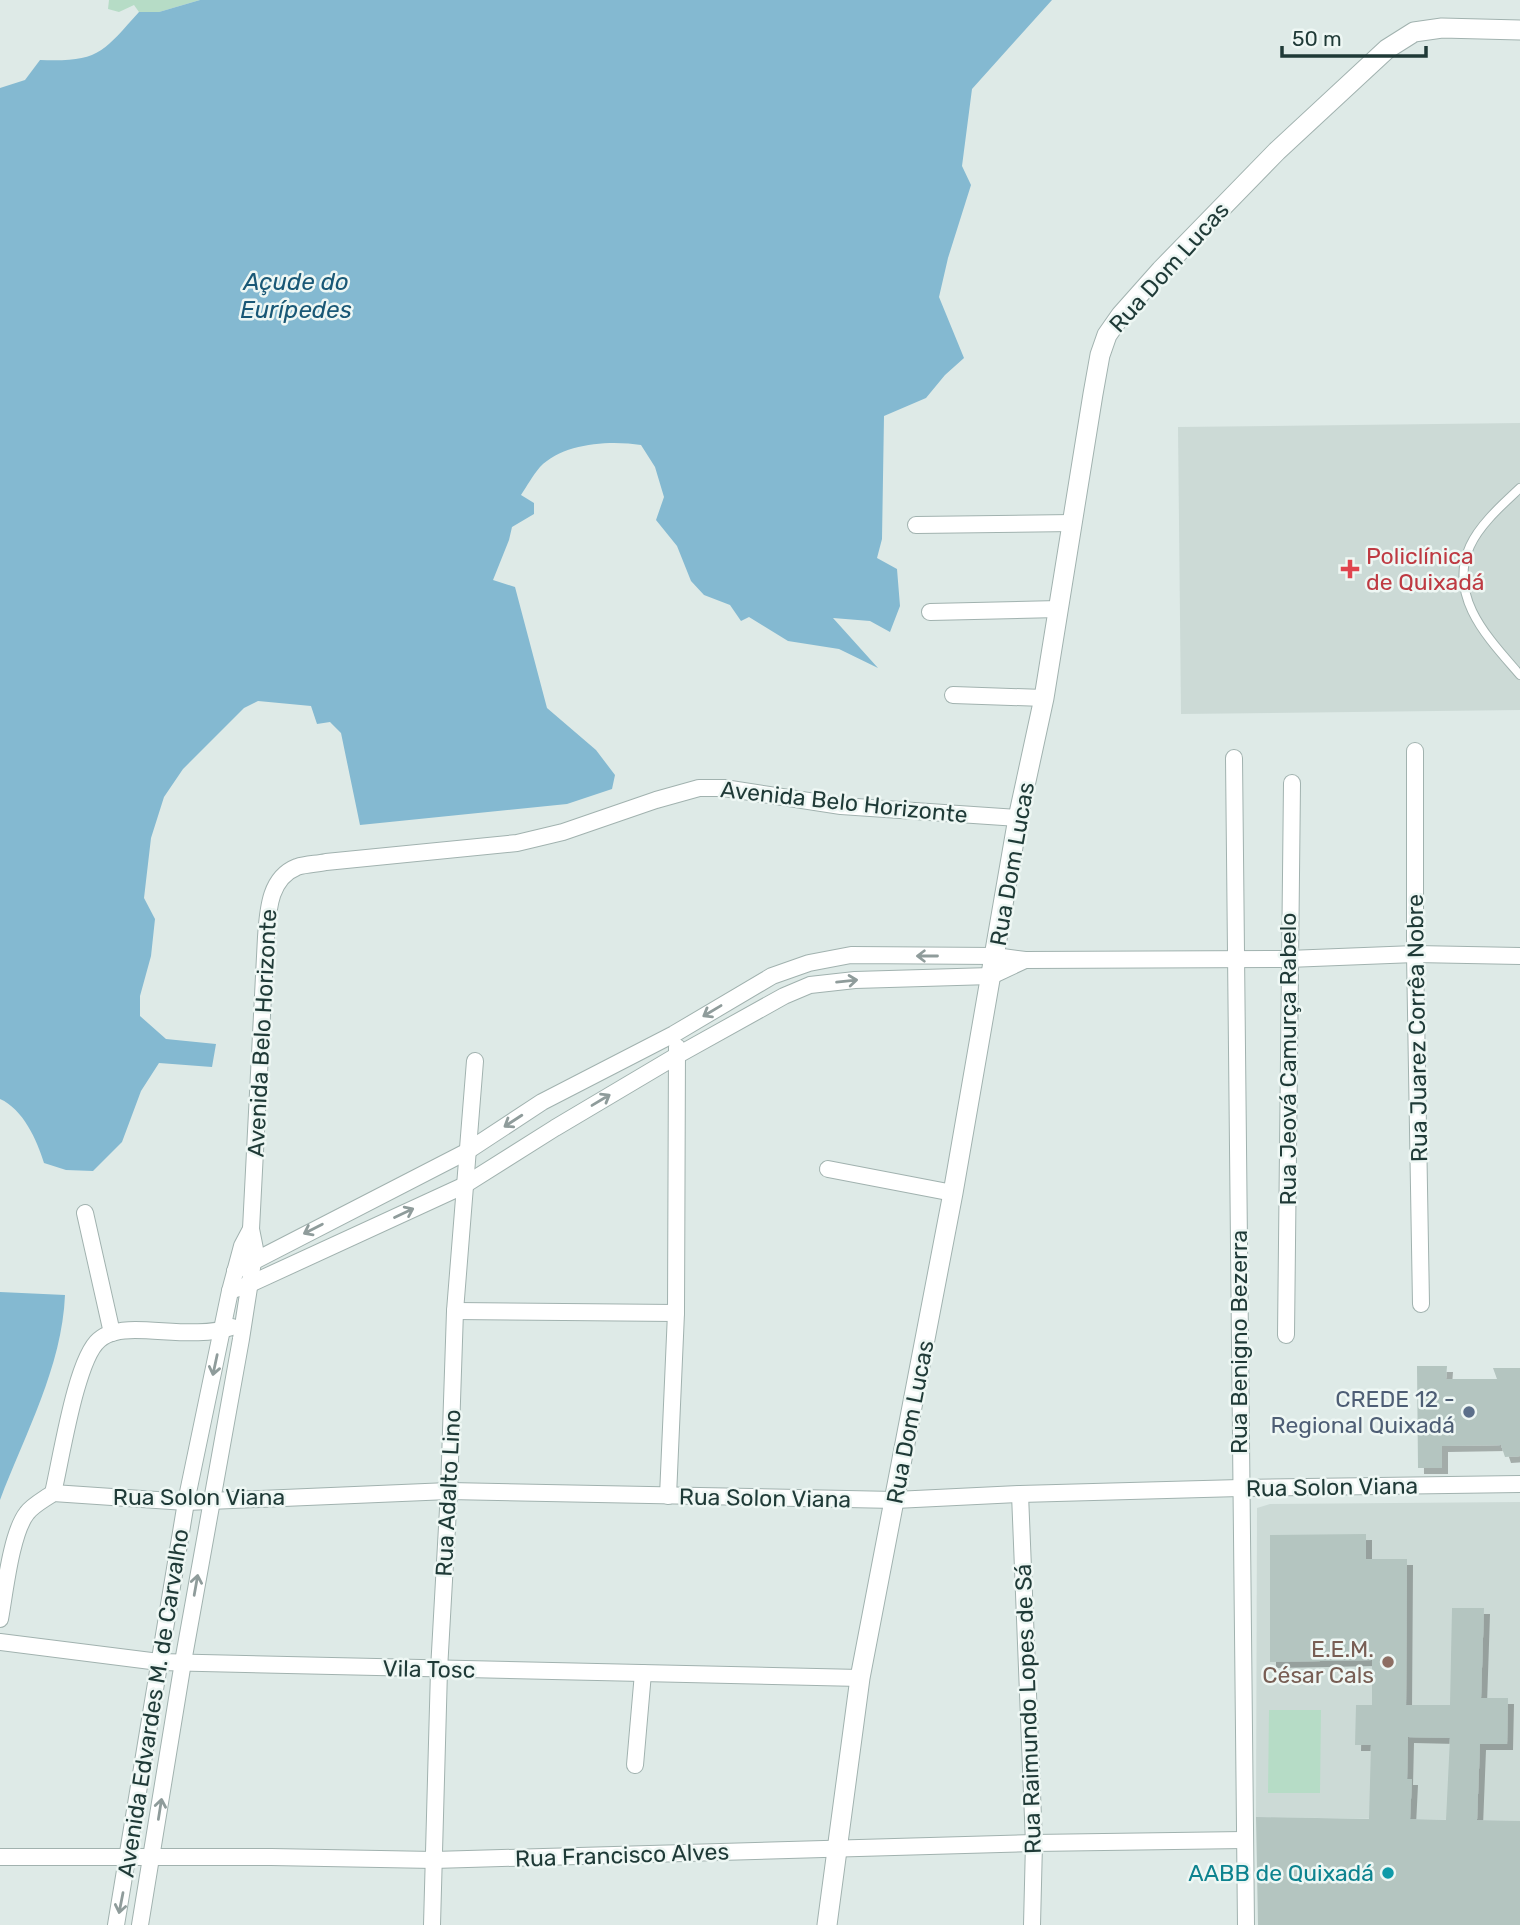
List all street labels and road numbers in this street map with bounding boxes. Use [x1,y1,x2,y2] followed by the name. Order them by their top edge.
[1103,196,1235,338] street label: Rua Dom Lucas
[719,775,969,829] street label: Avenida Belo Horizonte
[984,780,1040,948] street label: Rua Dom Lucas
[1401,894,1433,1162] street label: Rua Juarez Corrêa Nobre
[242,908,282,1158] street label: Avenida Belo Horizonte
[1274,912,1302,1206] street label: Rua Jeová Camurça Rabelo
[1225,1230,1253,1454] street label: Rua Benigno Bezerra
[880,1338,940,1506] street label: Rua Dom Lucas
[430,1409,466,1577] street label: Rua Adalto Lino
[1246,1471,1418,1503] street label: Rua Solon Viana
[679,1482,851,1514] street label: Rua Solon Viana
[113,1483,285,1511] street label: Rua Solon Viana
[112,1527,194,1879] street label: Avenida Edvardes M. de Carvalho
[1009,1563,1047,1855] street label: Rua Raimundo Lopes de Sá
[382,1654,476,1684] street label: Vila Tosc
[514,1837,730,1873] street label: Rua Francisco Alves

